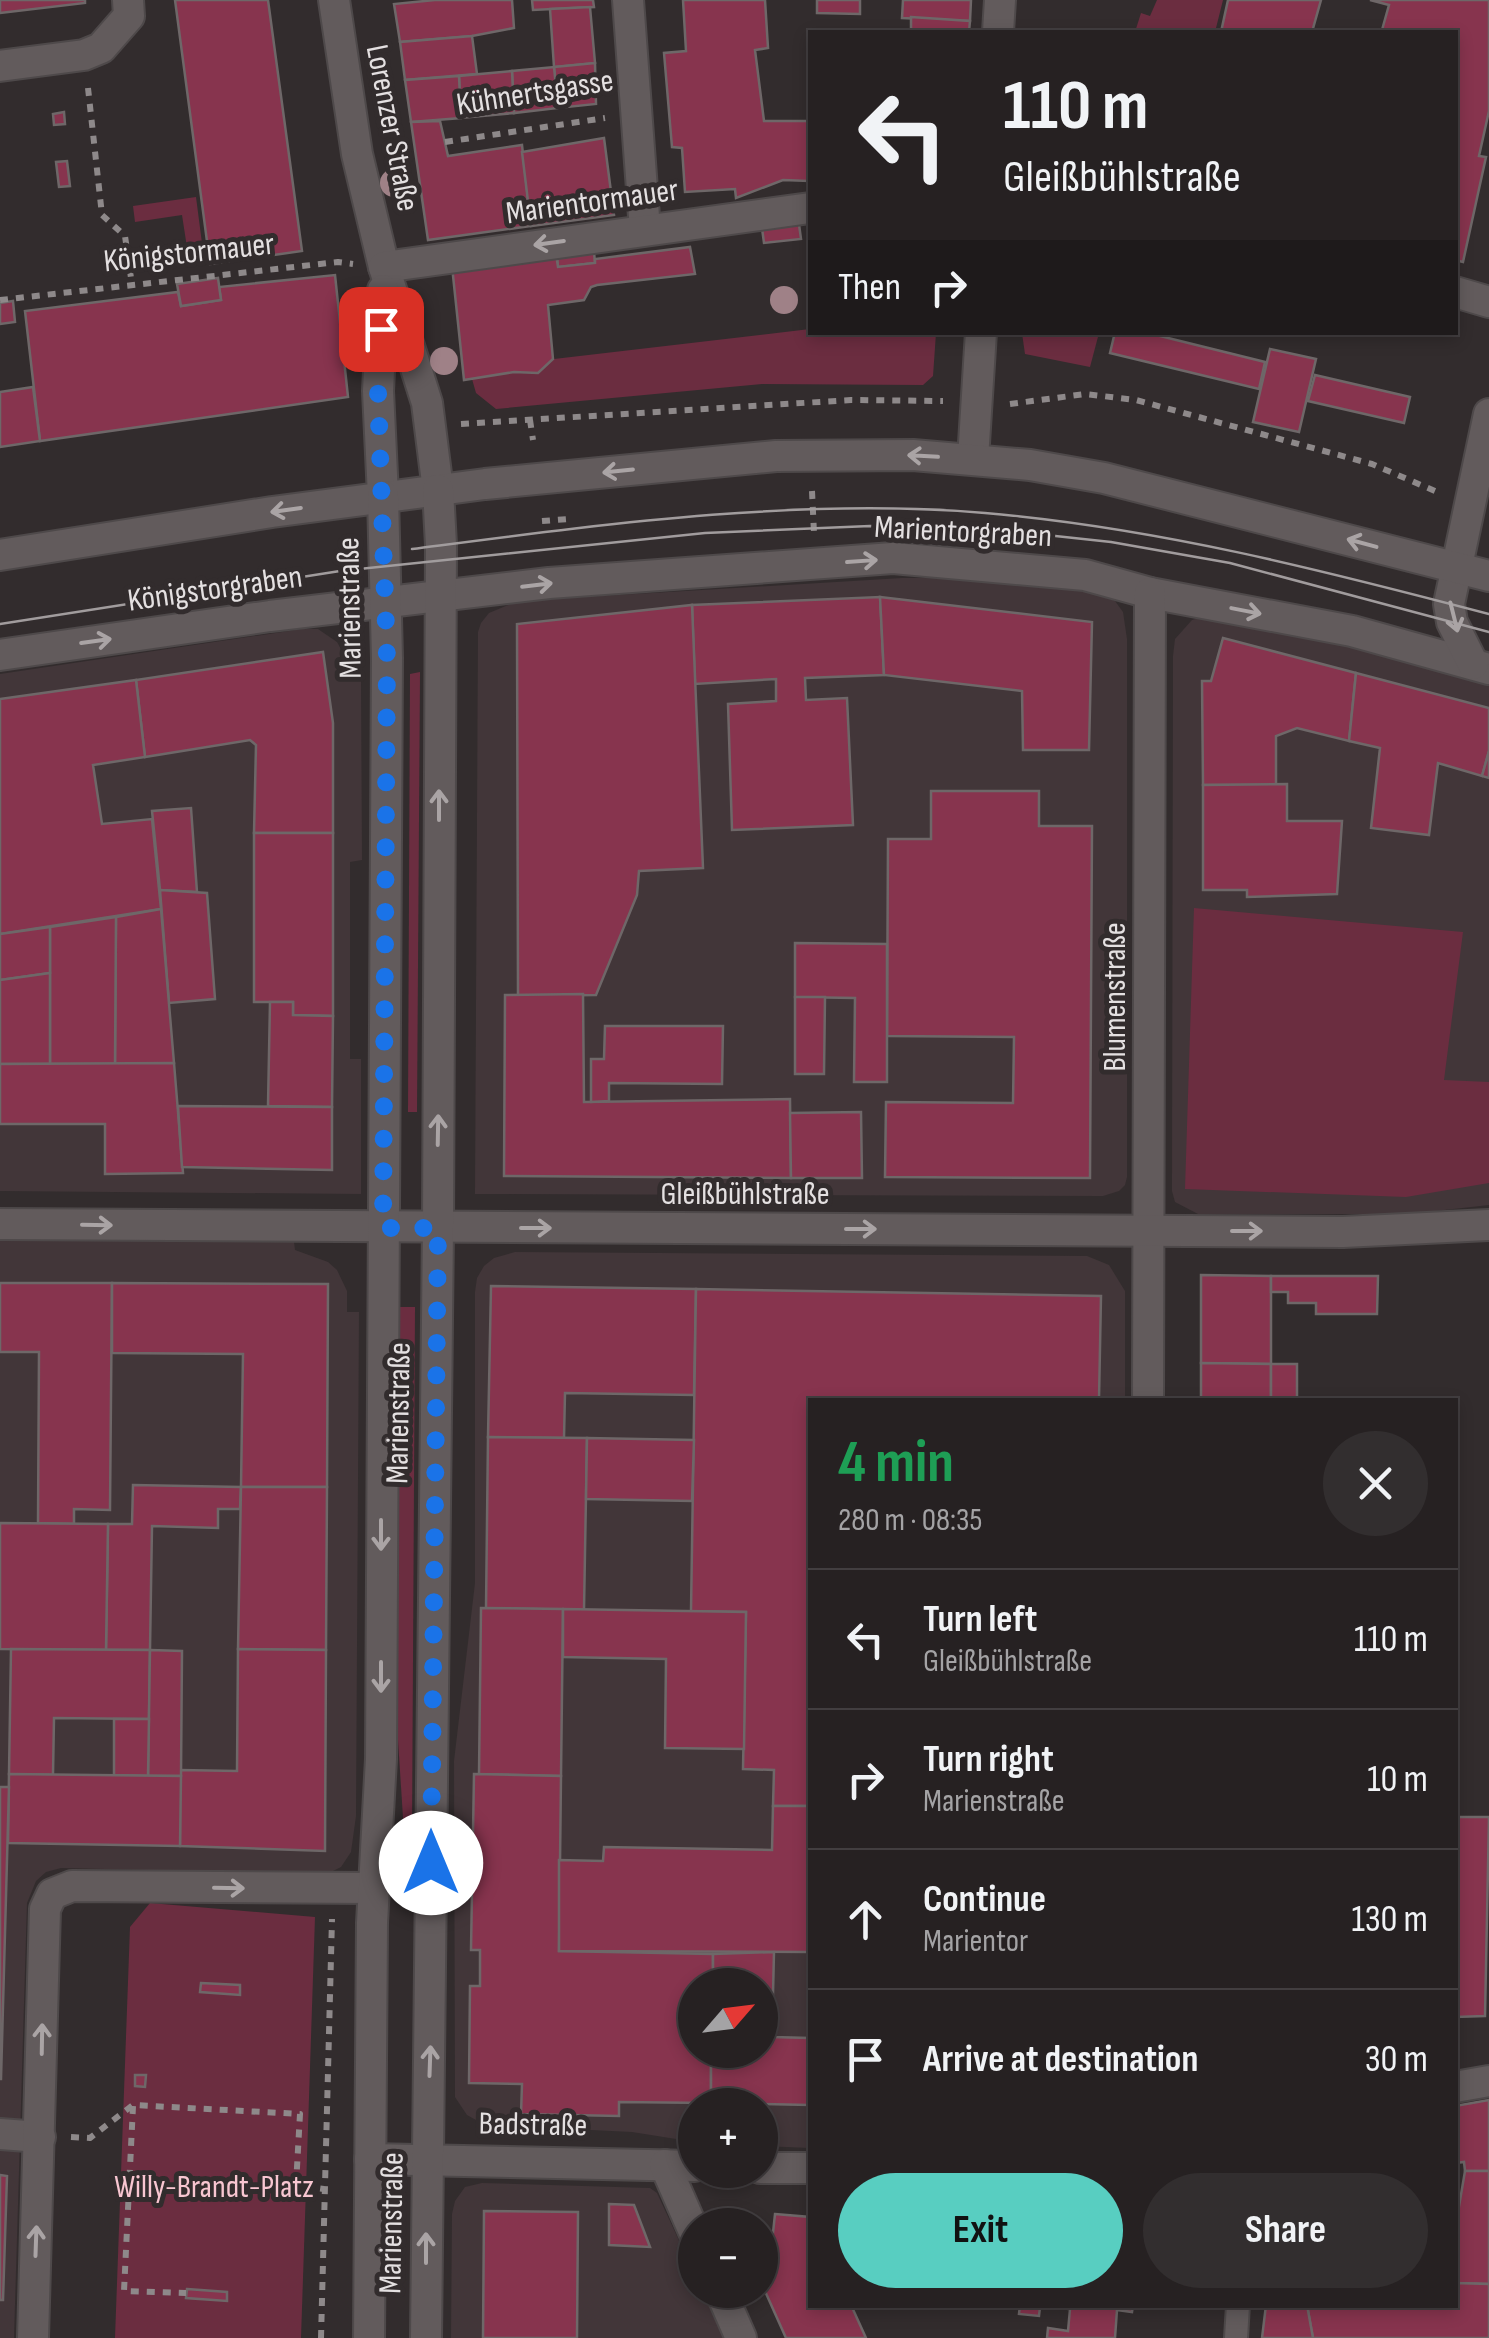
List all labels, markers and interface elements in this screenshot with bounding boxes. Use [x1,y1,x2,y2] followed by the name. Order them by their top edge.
[357,41,427,215] street label: Lorenzer Straße
[454,61,616,125] street label: Kühnertsgasse
[1003,65,1149,149] text: 110 m
[838,70,968,200] icon: left
[1003,150,1241,205] text: Gleißbühlstraße
[503,171,681,233] street label: Marientormauer
[102,225,276,281] street label: Königstormauer
[533,235,565,253] one-way arrow
[921,260,976,315] icon: right
[838,265,901,310] text: Then
[339,287,424,372] pin
[354,302,409,357] icon: arrive
[907,446,939,465] one-way arrow
[603,461,635,480] one-way arrow
[271,501,303,519] one-way arrow
[873,508,1053,556] street label: Marientorgraben
[1347,532,1378,551] one-way arrow
[329,537,371,679] street label: Marienstraße
[845,551,877,570] one-way arrow
[125,557,305,621] street label: Königstorgraben
[521,575,553,594] one-way arrow
[1446,601,1464,633] one-way arrow
[1229,602,1261,621] one-way arrow
[80,632,112,650] one-way arrow
[430,789,448,822] one-way arrow
[1096,922,1135,1072] street label: Blumenstraße
[429,1114,448,1146] one-way arrow
[660,1175,830,1214] street label: Gleißbühlstraße
[80,1216,113,1234] one-way arrow
[518,1218,551,1238] one-way arrow
[844,1220,876,1238] one-way arrow
[1230,1222,1263,1240] one-way arrow
[378,1342,420,1484] street label: Marienstraße
[838,1427,954,1499] text: 4 min
[1323,1431,1428,1536] button: close
[838,1501,982,1540] text: 280 m · 08:35
[372,1518,390,1551] one-way arrow
[923,1597,1037,1642] text: Turn left
[838,1612,893,1667] icon: left
[1354,1617,1428,1662] text: 110 m
[923,1642,1092,1681] text: Gleißbühlstraße
[372,1660,390,1693] one-way arrow
[923,1737,1054,1782] text: Turn right
[838,1752,893,1807] icon: right
[1367,1757,1428,1802] text: 10 m
[923,1782,1065,1821] text: Marienstraße
[379,1811,483,1915] position arrow
[923,1877,1046,1922] text: Continue
[212,1878,244,1898] one-way arrow
[838,1892,893,1947] icon: ahead
[1351,1897,1428,1942] text: 130 m
[923,1922,1028,1961] text: Marientor
[678,1968,778,2068] north arrow
[678,1968,778,2308] map controls
[32,2024,51,2056] one-way arrow
[838,2032,893,2087] icon: arrive
[923,2037,1198,2082] text: Arrive at destination
[1365,2037,1428,2082] text: 30 m
[420,2045,439,2077] one-way arrow
[678,2088,778,2188] button: +
[478,2105,588,2145] street label: Badstraße
[371,2152,413,2294] street label: Marienstraße
[114,2168,314,2207] park label: Willy-Brandt-Platz
[838,2173,1123,2288] button: Exit
[1143,2173,1428,2288] button: Share
[678,2208,778,2308] button: −
[27,2225,46,2257] one-way arrow
[416,2233,436,2266] one-way arrow

